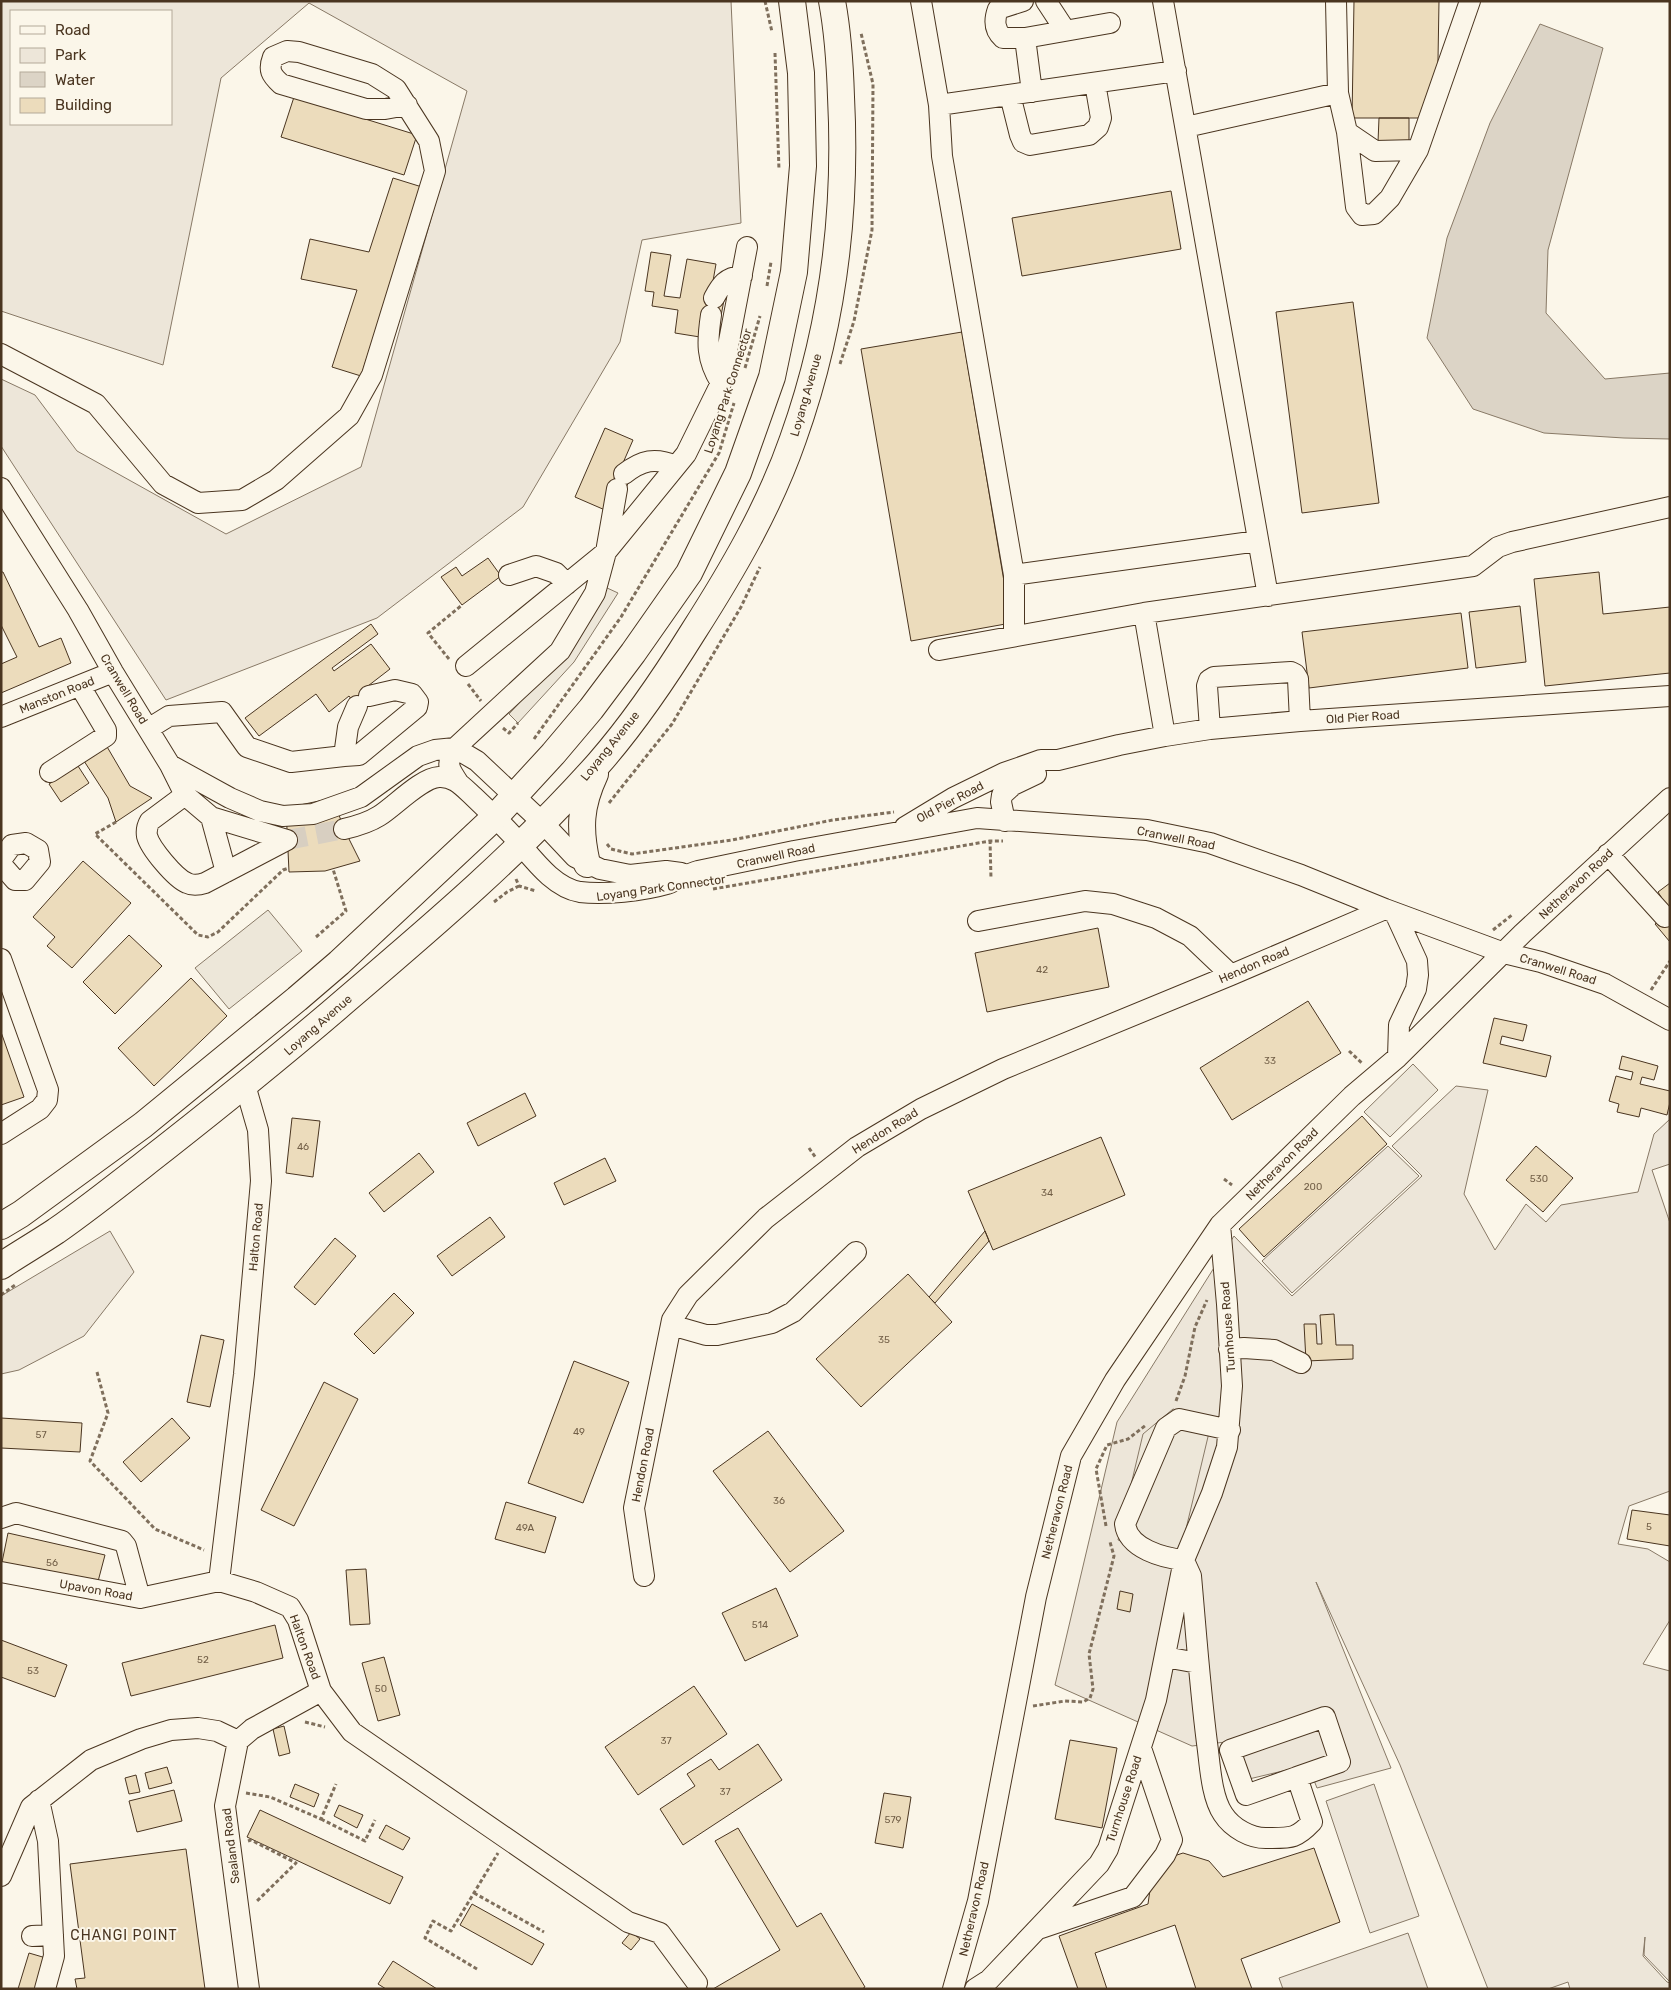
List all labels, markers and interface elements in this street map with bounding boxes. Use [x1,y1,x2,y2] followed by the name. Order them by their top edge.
[10,10,172,125] legend
[55,21,91,39] text: Road
[55,46,86,64] text: Park
[55,71,95,89] text: Water
[55,96,112,114] text: Building
[701,326,755,455] street label: Loyang Park Connector
[788,352,825,438] street label: Loyang Avenue
[97,651,151,727] street label: Cranwell Road
[17,674,97,716] street label: Manston Road
[1326,707,1400,727] street label: Old Pier Road
[578,708,642,784] street label: Loyang Avenue
[914,778,986,826] street label: Old Pier Road
[1136,824,1216,852] street label: Cranwell Road
[736,841,816,871] street label: Cranwell Road
[1536,846,1616,922] street label: Netheravon Road
[595,872,727,904] street label: Loyang Park Connector
[1217,944,1291,986] street label: Hendon Road
[1518,951,1598,987] street label: Cranwell Road
[1036,964,1048,976] house number: 42
[281,992,355,1058] street label: Loyang Avenue
[1264,1055,1276,1067] house number: 33
[849,1105,921,1157] street label: Hendon Road
[1243,1125,1321,1203] street label: Netheravon Road
[297,1141,309,1153] house number: 46
[1530,1173,1548,1185] house number: 530
[1304,1181,1322,1193] house number: 200
[1041,1187,1053,1199] house number: 34
[246,1202,266,1272] street label: Halton Road
[1218,1281,1238,1373] street label: Turnhouse Road
[878,1334,890,1346] house number: 35
[573,1426,585,1438] house number: 49
[629,1427,657,1503] street label: Hendon Road
[35,1429,47,1441] house number: 57
[1039,1463,1075,1561] street label: Netheravon Road
[773,1495,785,1507] house number: 36
[1646,1521,1652,1533] house number: 5
[516,1522,534,1534] house number: 49A
[46,1557,58,1569] house number: 56
[58,1577,134,1603] street label: Upavon Road
[287,1612,323,1682] street label: Halton Road
[752,1619,768,1631] house number: 514
[197,1654,209,1666] house number: 52
[27,1665,39,1677] house number: 53
[375,1683,387,1695] house number: 50
[660,1735,672,1747] house number: 37
[1103,1754,1145,1844] street label: Turnhouse Road
[719,1786,731,1798] house number: 37
[219,1807,243,1885] street label: Sealand Road
[885,1814,902,1826] house number: 579
[956,1860,992,1958] street label: Netheravon Road
[70,1927,178,1944] district label: CHANGI POINT

